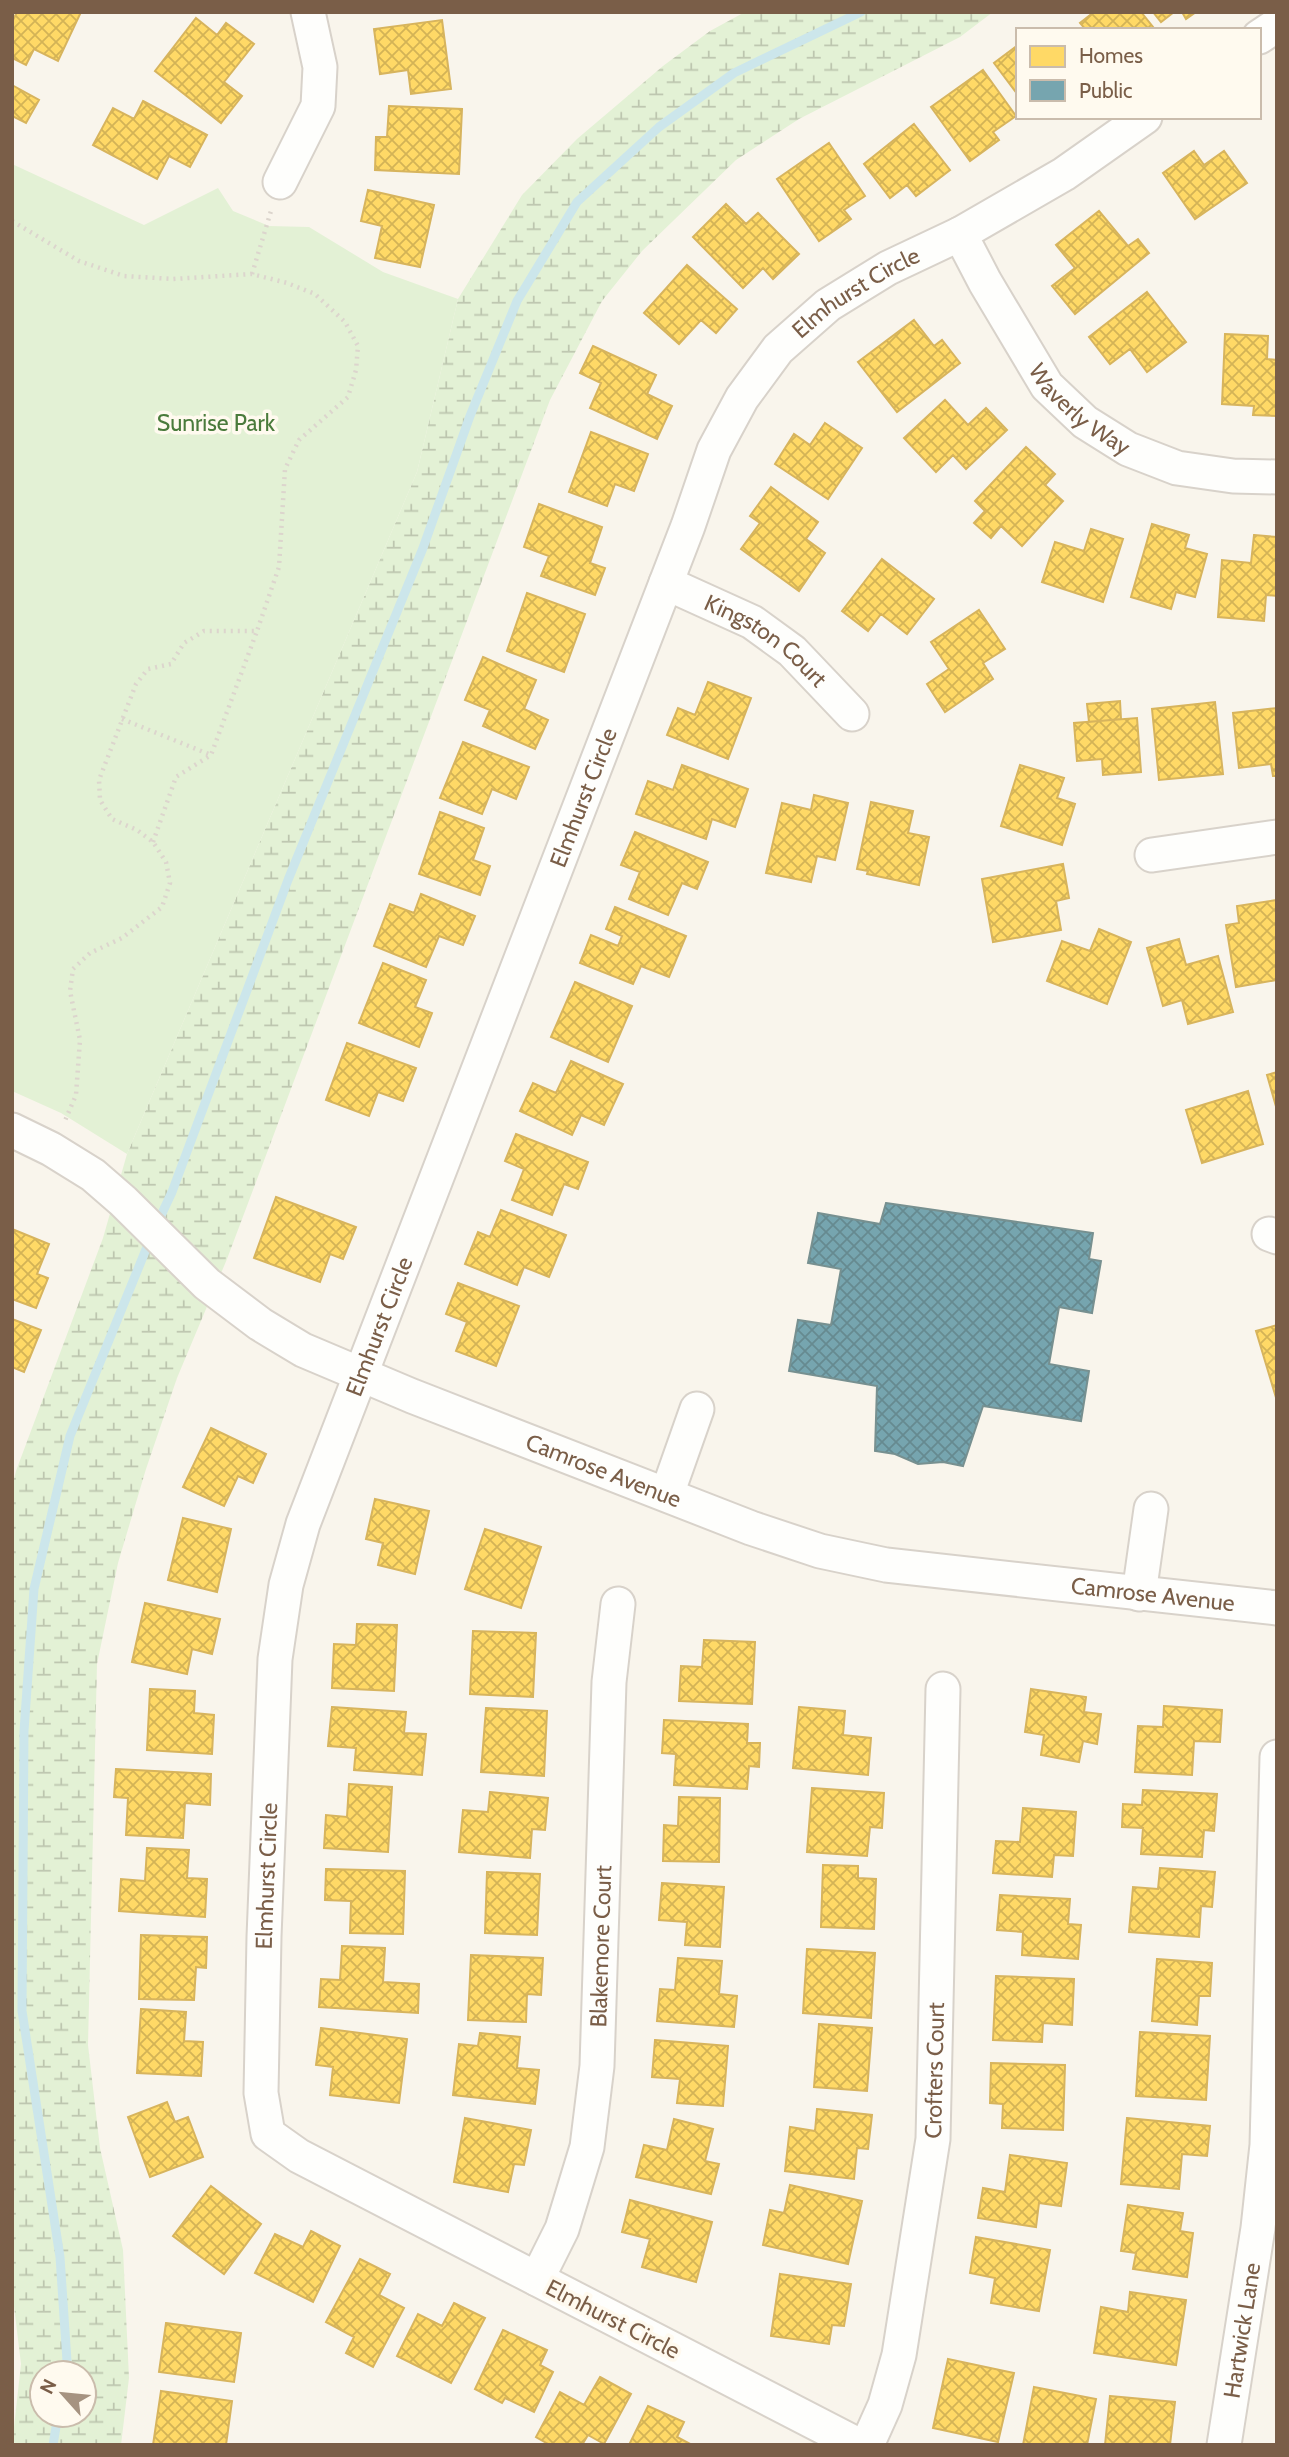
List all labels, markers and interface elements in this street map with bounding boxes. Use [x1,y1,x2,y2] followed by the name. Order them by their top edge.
[1016,28,1261,119] legend
[1079,43,1143,68] text: Homes
[1079,78,1133,103] text: Public
[786,241,924,344] street label: Elmhurst Circle
[1023,359,1136,461] street label: Waverly Way
[157,409,276,437] park label: Sunrise Park
[700,588,833,693] street label: Kingston Court
[544,724,623,871] street label: Elmhurst Circle
[340,1253,419,1400] street label: Elmhurst Circle
[522,1428,685,1514] street label: Camrose Avenue
[1070,1571,1236,1617] street label: Camrose Avenue
[250,1802,283,1950] street label: Elmhurst Circle
[584,1865,617,2028] street label: Blakemore Court
[919,2002,950,2139] street label: Crofters Court
[1218,2260,1266,2400] street label: Hartwick Lane
[541,2273,685,2365] street label: Elmhurst Circle
[28,2359,98,2429] north arrow
[35,2375,62,2398] text: N

